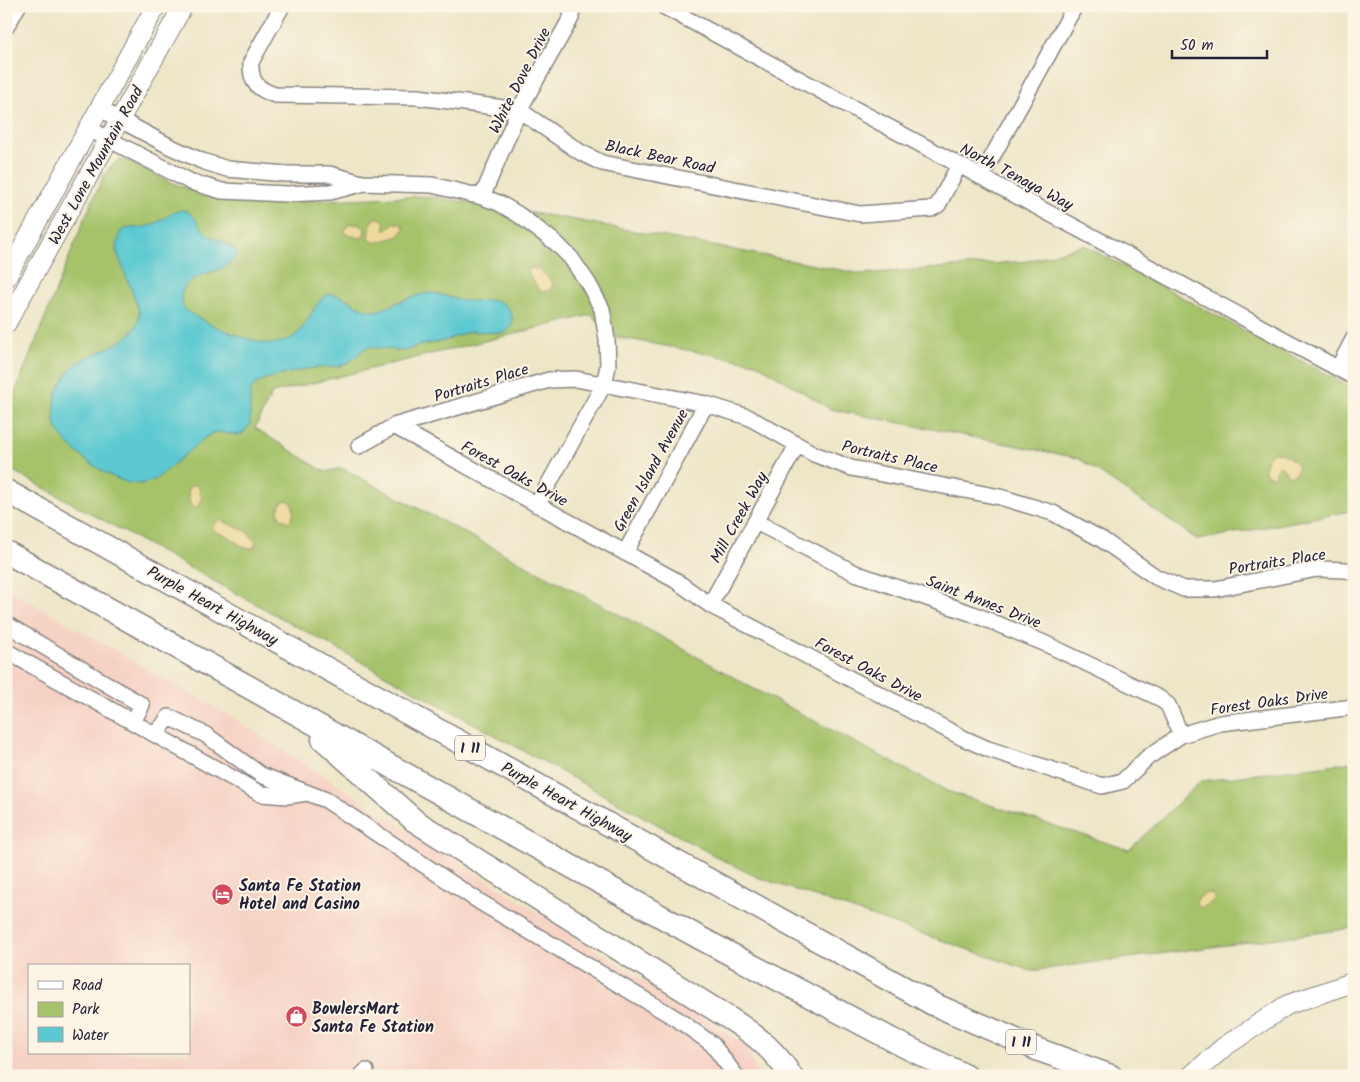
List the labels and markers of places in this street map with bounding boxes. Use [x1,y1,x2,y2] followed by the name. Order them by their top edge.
[239,874,361,917] place label: Santa Fe Station Hotel and Casino
[211,882,235,906] hotel icon: Santa Fe Station Hotel and Casino
[312,997,434,1040] place label: BowlersMart Santa Fe Station
[284,1005,308,1029] shop icon: BowlersMart Santa Fe Station

